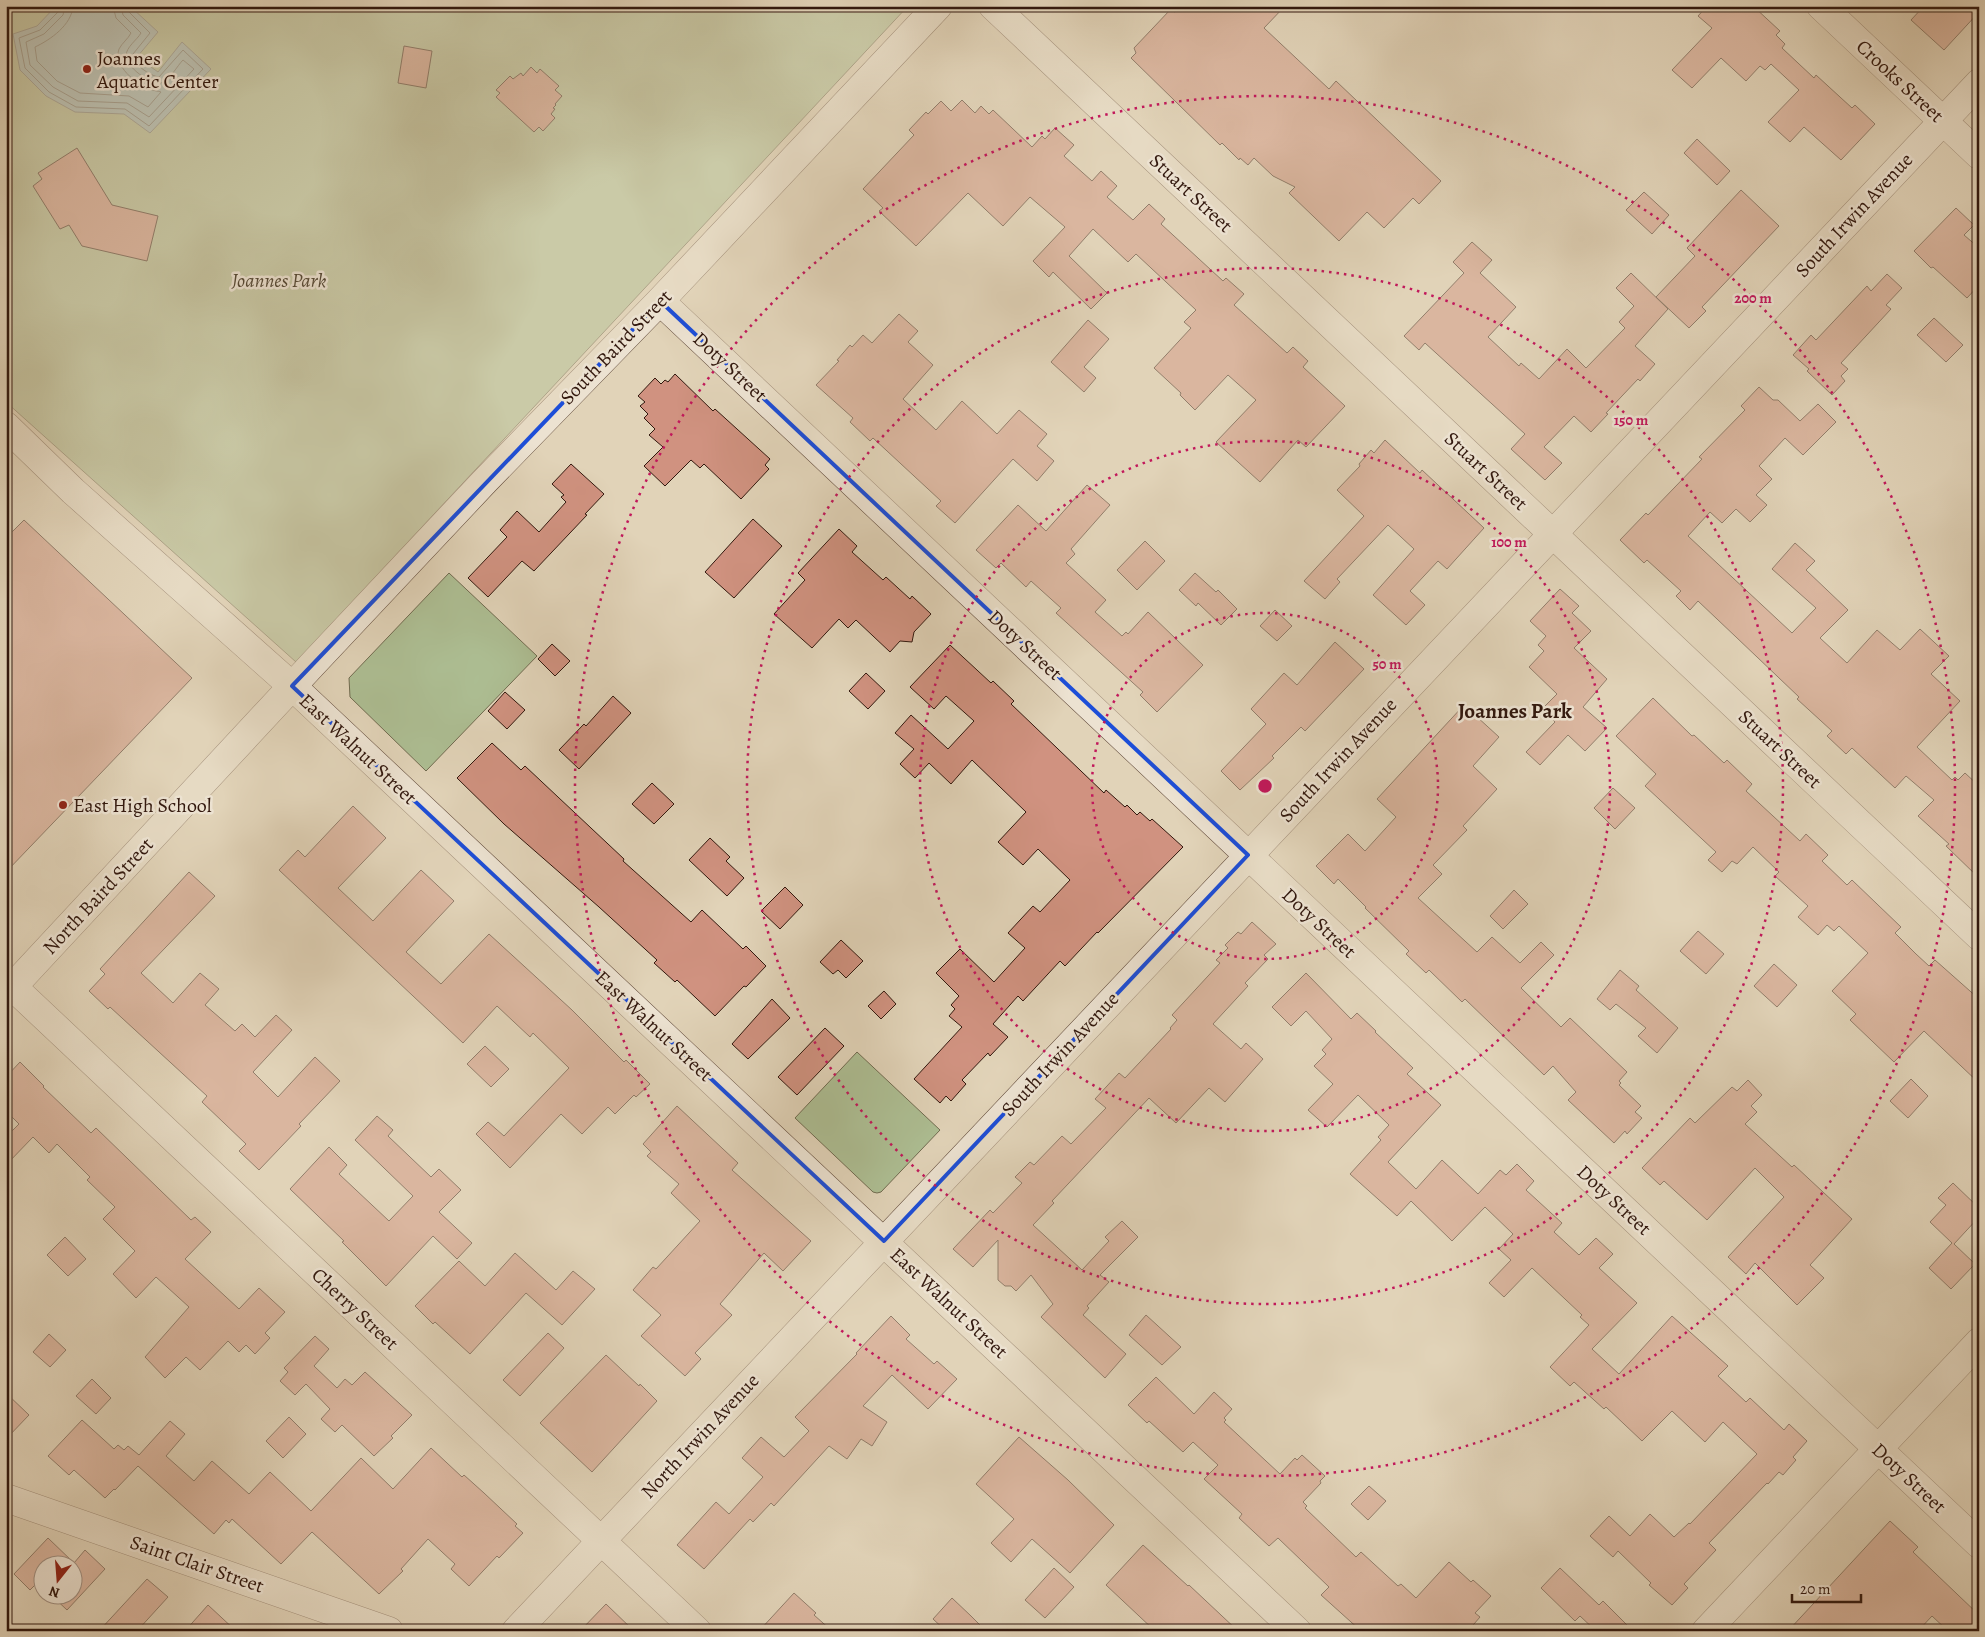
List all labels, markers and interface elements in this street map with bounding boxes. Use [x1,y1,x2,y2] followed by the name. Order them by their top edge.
[1850,33,1950,129] street label: Crooks Street
[96,45,219,95] place label: Joannes Aquatic Center
[81,63,93,75] marker: Joannes Aquatic Center
[1143,147,1239,239] street label: Stuart Street
[1789,147,1919,283] street label: South Irwin Avenue
[231,267,326,294] park label: Joannes Park
[554,283,678,410] street label: South Baird Street
[1734,288,1772,308] text: 200 m
[687,326,773,409] street label: Doty Street
[1614,410,1649,430] text: 150 m
[1438,425,1534,517] street label: Stuart Street
[1491,532,1527,552] text: 100 m
[982,604,1068,687] street label: Doty Street
[1372,654,1402,674] text: 50 m
[293,687,423,811] street label: East Walnut Street
[1273,692,1403,828] street label: South Irwin Avenue
[1458,697,1572,725] district label: Joannes Park
[1732,703,1828,795] street label: Stuart Street
[1256,777,1274,795] centre of rings
[73,792,212,819] place label: East High School
[57,799,69,811] marker: East High School
[37,831,160,960] street label: North Baird Street
[1276,882,1362,965] street label: Doty Street
[589,964,719,1088] street label: East Walnut Street
[995,986,1125,1122] street label: South Irwin Avenue
[1571,1159,1657,1242] street label: Doty Street
[884,1241,1014,1365] street label: East Walnut Street
[306,1262,405,1357] street label: Cherry Street
[635,1368,765,1504] street label: North Irwin Avenue
[1866,1437,1952,1520] street label: Doty Street
[126,1528,268,1600] street label: Saint Clair Street
[32,1554,82,1604] north arrow
[1792,1572,1861,1604] scale bar
[1800,1579,1831,1599] text: 20 m
[47,1581,62,1603] text: N

